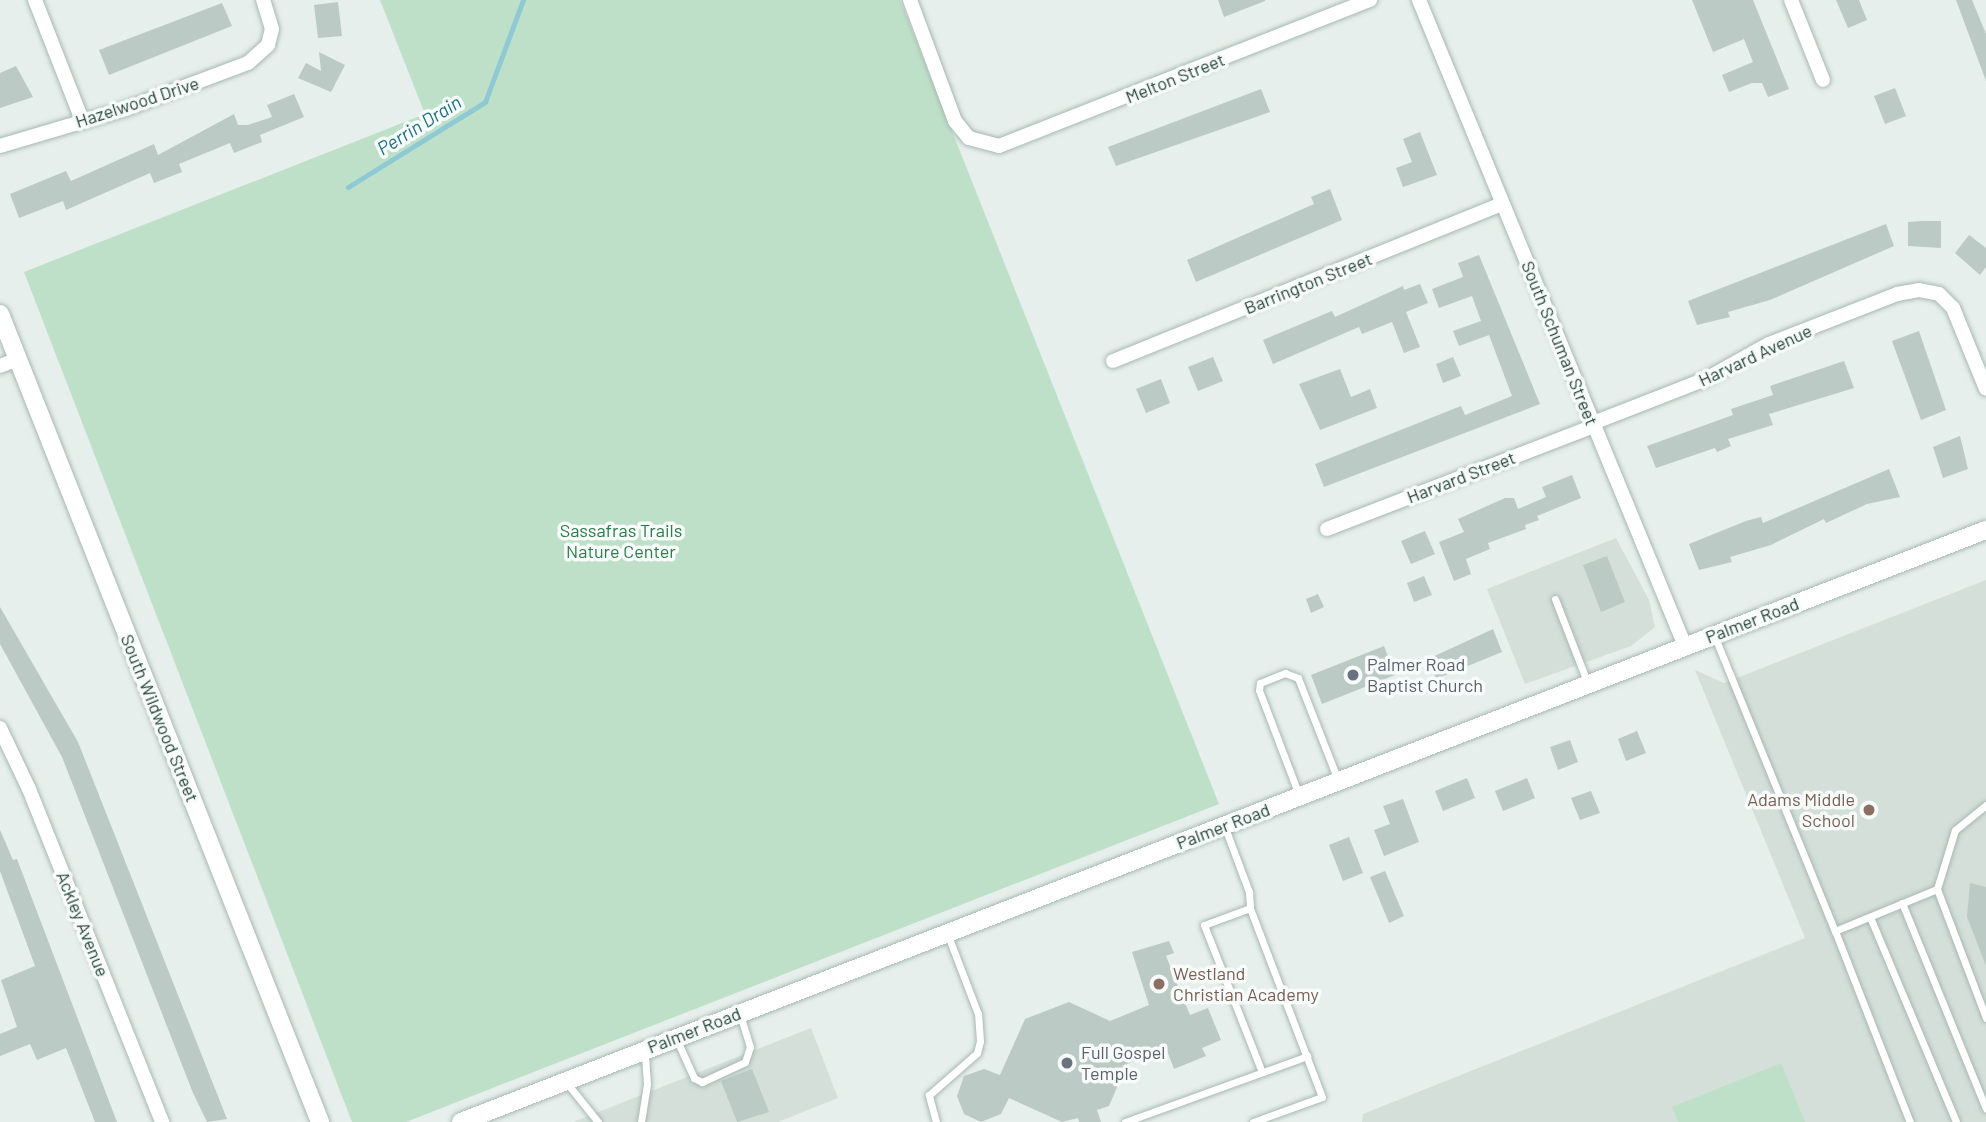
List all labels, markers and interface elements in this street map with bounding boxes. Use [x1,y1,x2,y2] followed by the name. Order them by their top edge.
[1122,48,1228,108] street label: Melton Street
[73,72,201,132] street label: Hazelwood Drive
[373,90,465,160] water label: Perrin Drain
[1241,248,1375,318] street label: Barrington Street
[1517,258,1603,428] street label: South Schuman Street
[1695,319,1815,391] street label: Harvard Avenue
[1404,446,1518,508] street label: Harvard Street
[560,520,682,562] park label: Sassafras Trails Nature Center
[1702,592,1802,648] street label: Palmer Road
[116,631,204,805] street label: South Wildwood Street
[1367,654,1483,696] place label: Palmer Road Baptist Church
[1345,667,1361,683] marker: Palmer Road Baptist Church
[1747,789,1855,832] place label: Adams Middle School
[1173,798,1273,854] street label: Palmer Road
[1861,802,1877,818] marker: Adams Middle School
[52,868,114,980] street label: Ackley Avenue
[1173,963,1319,1006] place label: Westland Christian Academy
[1151,976,1167,992] marker: Westland Christian Academy
[644,1002,744,1058] street label: Palmer Road
[1081,1042,1166,1084] place label: Full Gospel Temple
[1059,1055,1075,1071] marker: Full Gospel Temple

